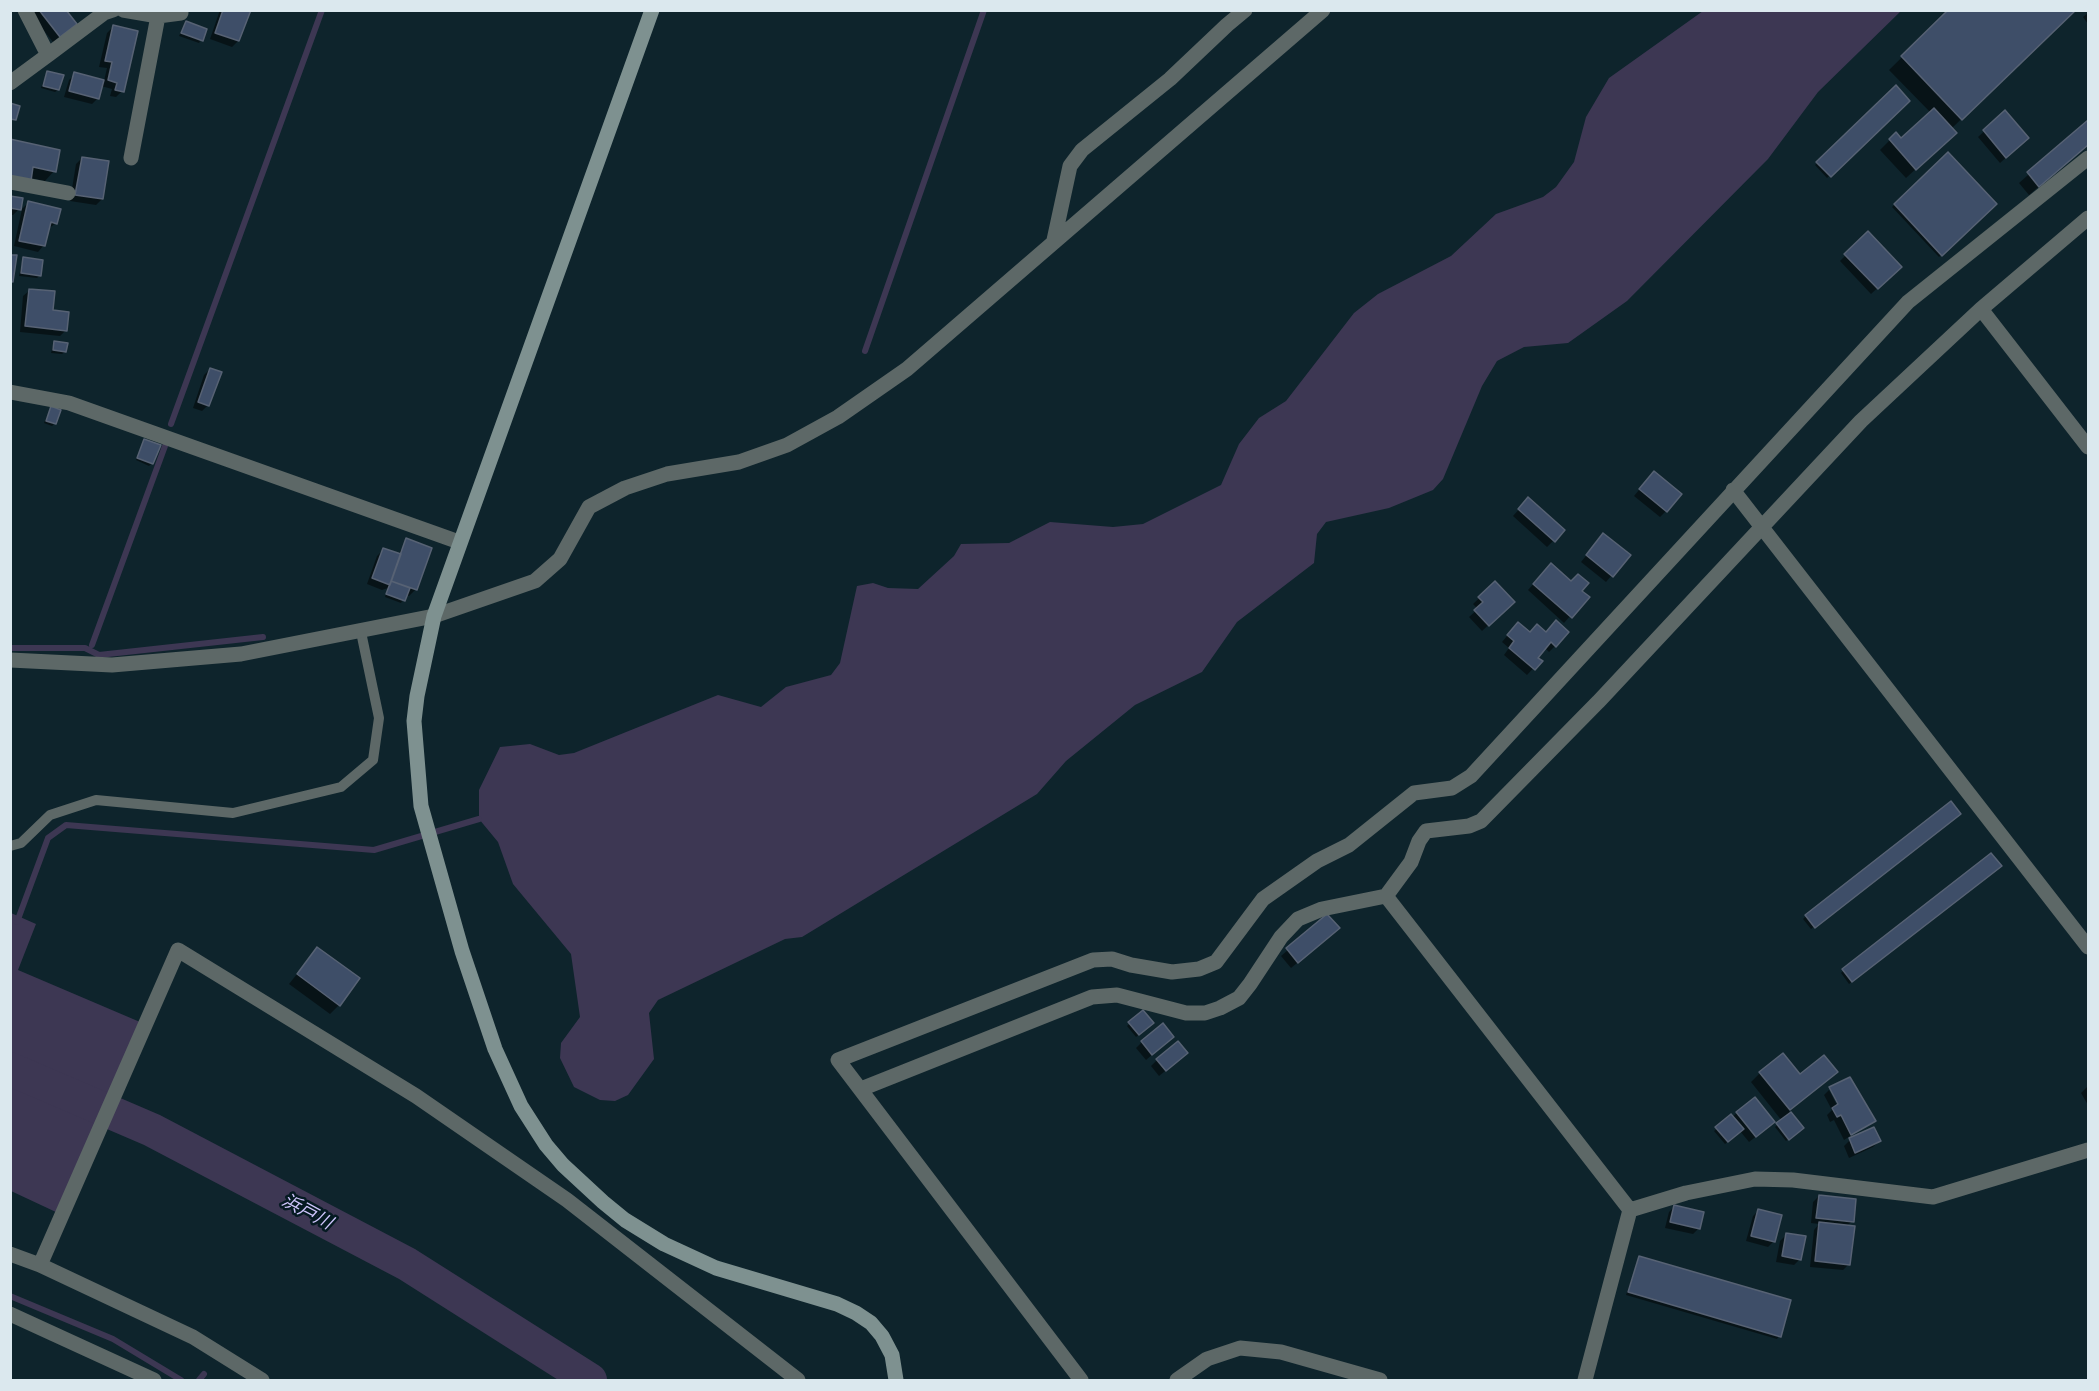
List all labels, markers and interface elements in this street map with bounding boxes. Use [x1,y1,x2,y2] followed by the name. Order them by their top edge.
[278,1190,336,1234] water label: 浜戸川

